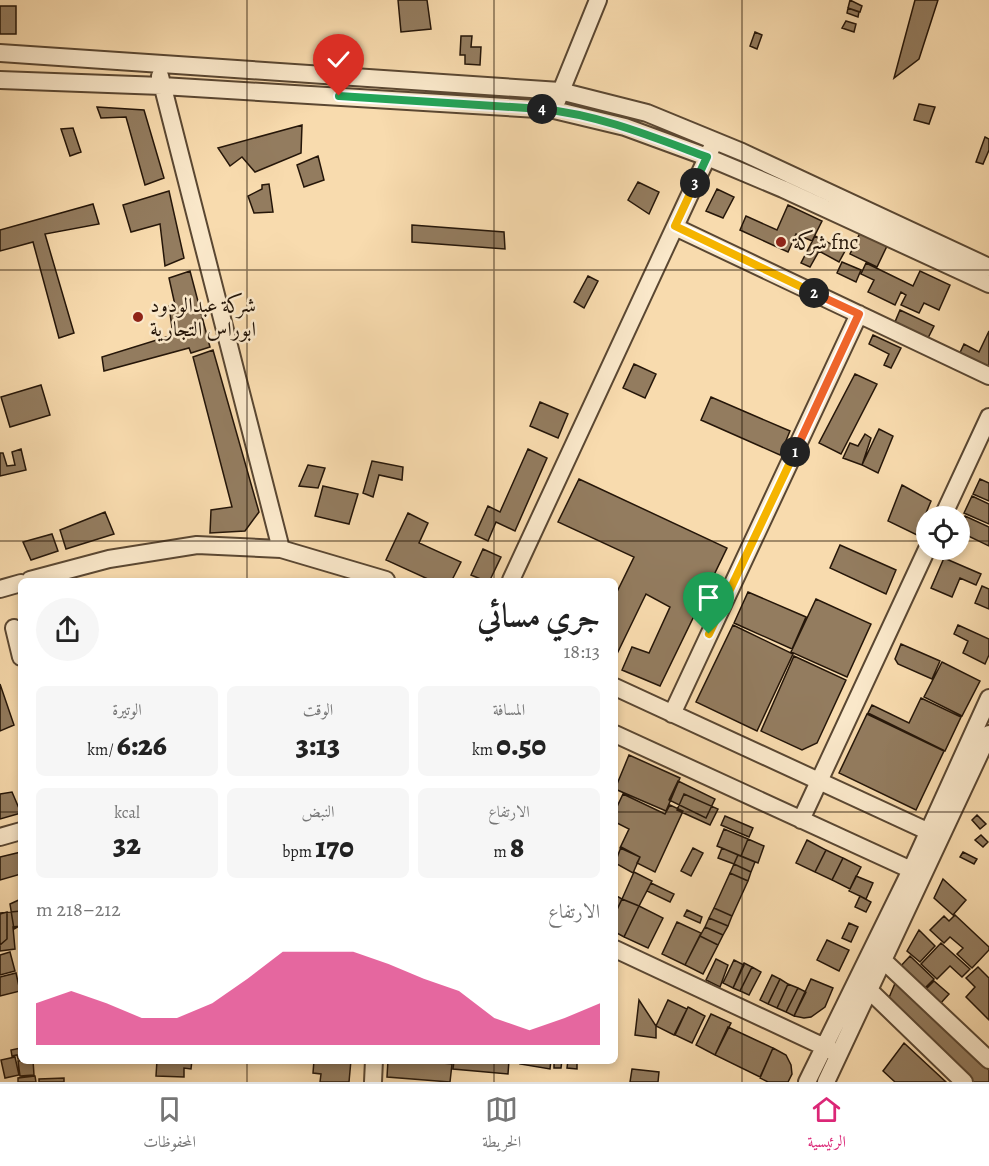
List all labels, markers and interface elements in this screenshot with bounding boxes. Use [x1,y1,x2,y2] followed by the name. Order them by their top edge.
[313,34,364,96] pin
[322,43,355,76] icon: check
[527,94,557,124] pin: 4
[538,98,546,120] text: 4
[680,168,710,198] pin: 3
[692,172,698,194] text: 3
[792,228,859,256] place label: شركة fnc
[774,235,788,249] marker: شركة fnc
[799,278,829,308] pin: 2
[810,282,818,304] text: 2
[150,291,256,343] place label: شركة عبدالودود ابوراس التجارية
[131,310,145,324] marker: شركة عبدالودود ابوراس التجارية
[780,437,810,467] pin: 1
[792,441,798,463] text: 1
[916,506,970,560] map controls
[916,506,970,560] button: locate
[683,572,734,634] pin
[692,581,725,614] icon: arrive
[477,593,600,638] text: جري مسائي
[36,598,99,661] button: share
[564,638,600,665] text: 18:13
[112,699,142,721] text: الوتيرة
[303,699,333,721] text: الوقت
[493,699,525,721] text: المسافة
[117,725,167,765] text: 6:26
[296,725,340,765] text: 3:13
[496,725,546,765] text: 0.50
[87,739,117,761] text: /km
[472,739,496,761] text: km
[302,801,334,823] text: النبض
[488,801,530,823] text: الارتفاع
[114,802,140,824] text: kcal
[113,824,141,864] text: 32
[315,827,354,867] text: 170
[510,827,524,867] text: 8
[282,841,315,863] text: bpm
[494,841,510,863] text: m
[36,896,121,923] text: 212–218 m
[548,898,600,925] text: الارتفاع
[143,1093,196,1157] tab: المحفوظات
[482,1093,521,1157] tab: الخريطة
[807,1093,846,1157] tab: الرئيسية

